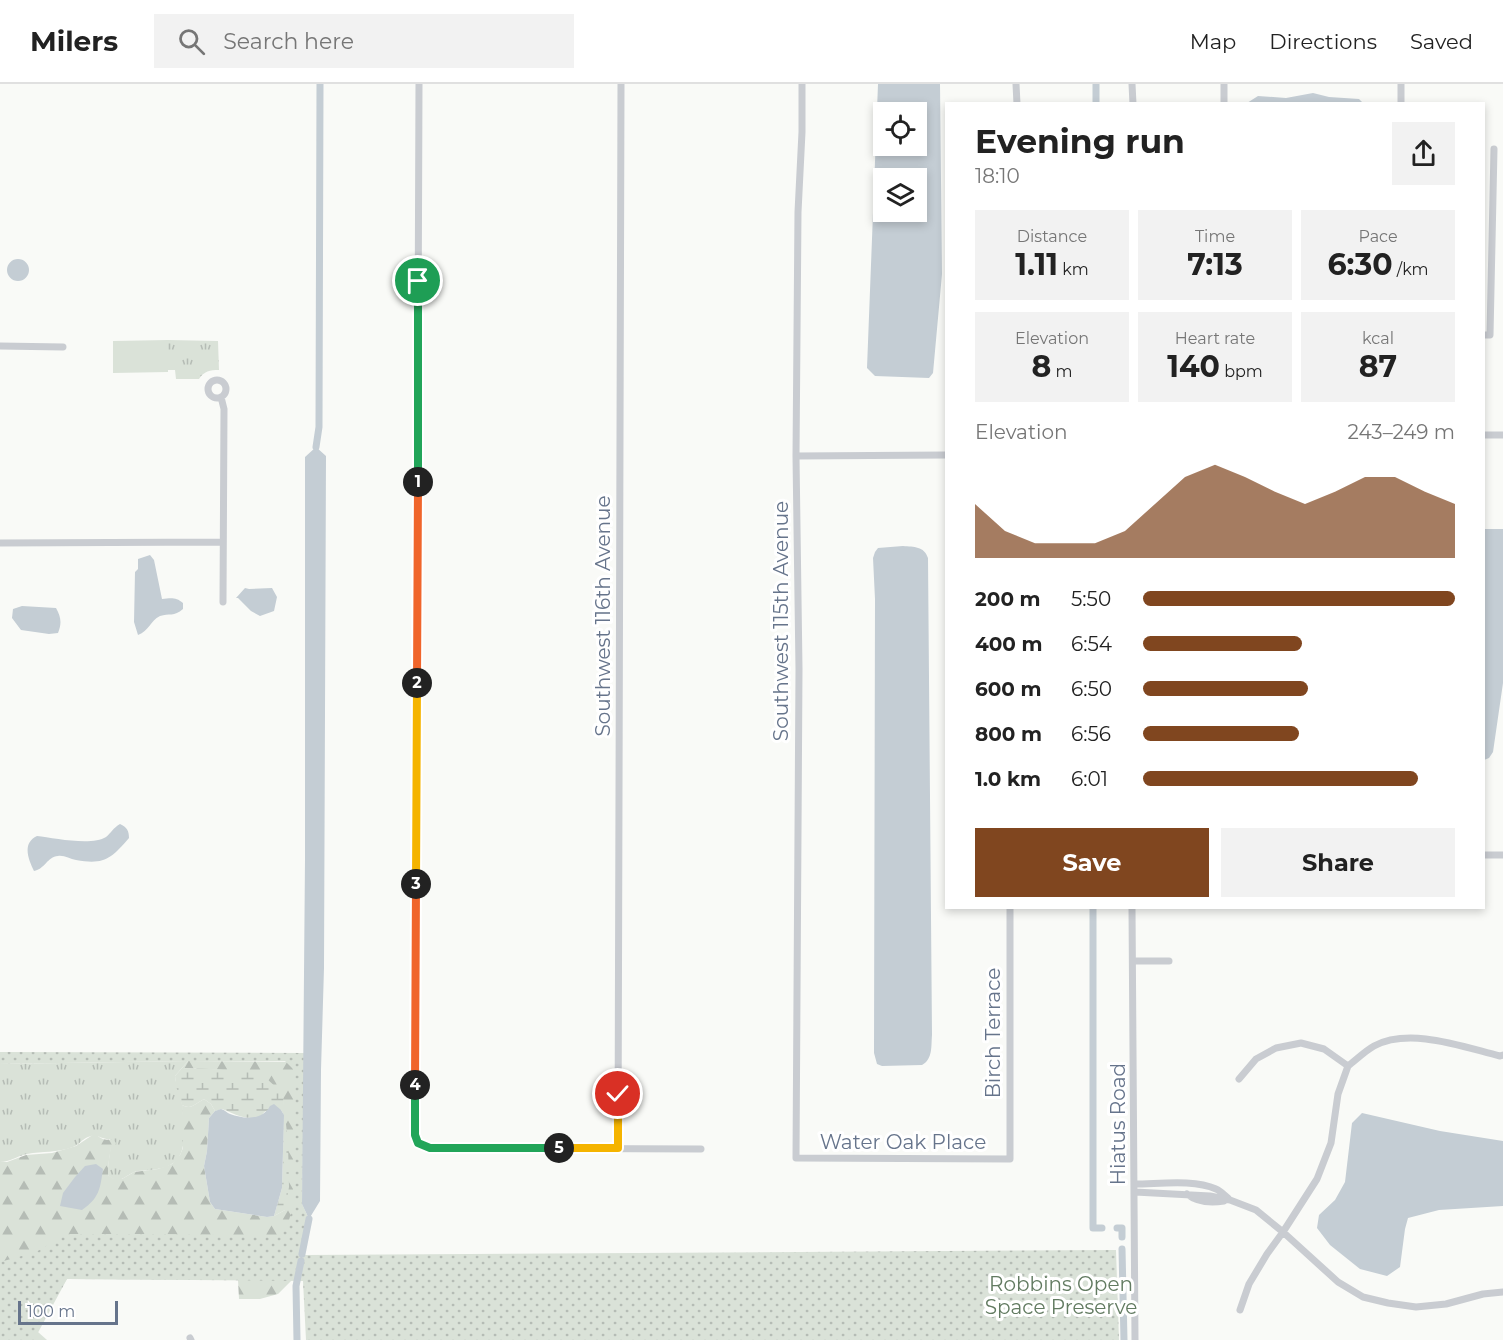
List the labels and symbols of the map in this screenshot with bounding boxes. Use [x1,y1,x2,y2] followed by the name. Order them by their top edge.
[392,255,443,306] pin
[403,467,433,497] pin: 1
[591,495,615,737] street label: Southwest 116th Avenue
[769,501,793,741] street label: Southwest 115th Avenue
[402,668,432,698] pin: 2
[401,869,431,899] pin: 3
[981,968,1005,1098] street label: Birch Terrace
[1106,1063,1130,1185] street label: Hiatus Road
[592,1068,643,1119] pin
[400,1070,430,1100] pin: 4
[820,1130,986,1154] street label: Water Oak Place
[544,1133,574,1163] pin: 5
[985,1272,1137,1319] park label: Robbins Open Space Preserve
[18,1298,118,1326] scale bar

